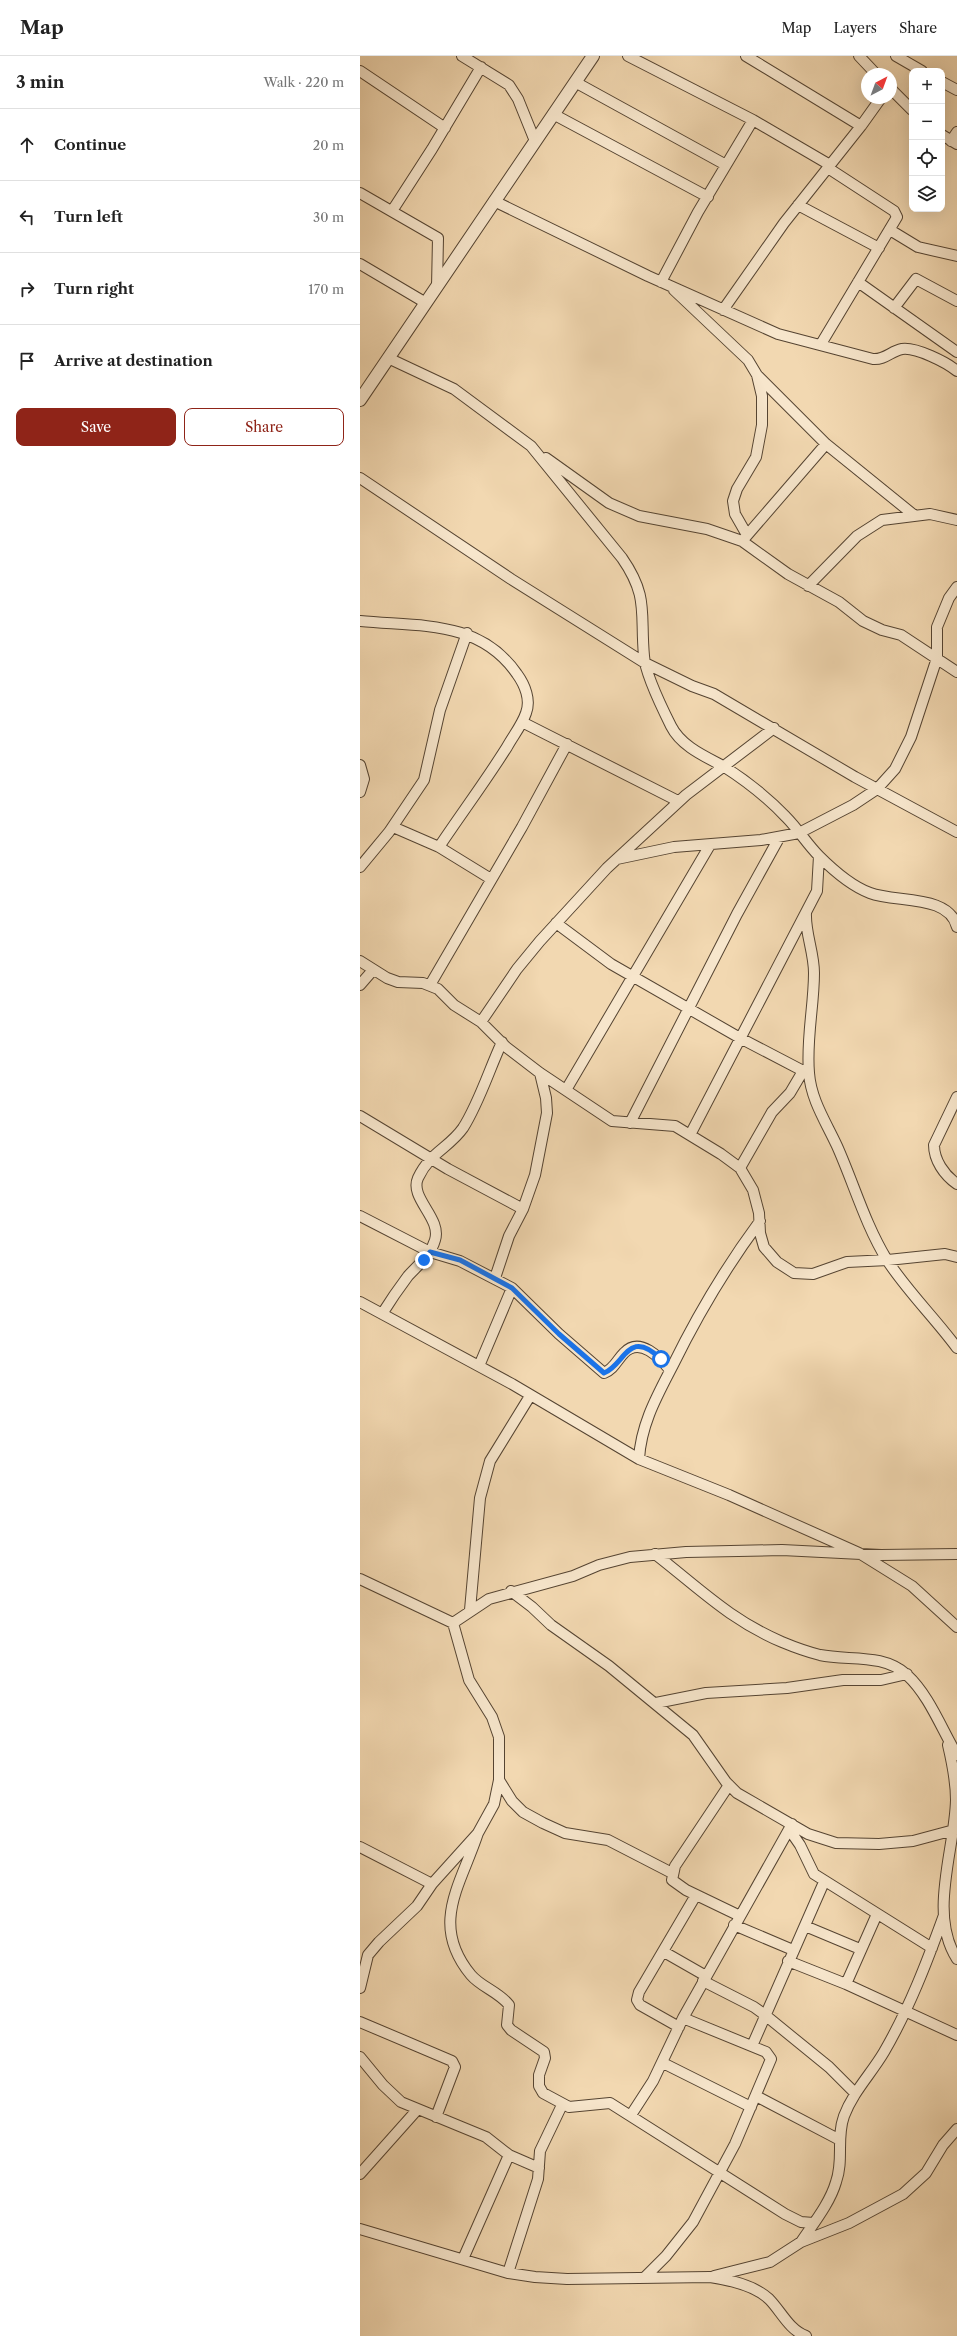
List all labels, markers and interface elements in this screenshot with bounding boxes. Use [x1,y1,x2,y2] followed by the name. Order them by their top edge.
[20,16,64,39] text: Map
[781,19,811,37] text: Map
[833,19,877,37] text: Layers
[899,19,937,37] text: Share
[861,68,897,104] north arrow
[909,68,945,212] map controls
[909,68,945,104] button: +
[16,72,65,92] text: 3 min
[264,74,344,90] text: Walk · 220 m
[909,104,945,140] button: −
[16,134,38,156] icon: ahead
[54,135,126,154] text: Continue
[313,137,344,153] text: 20 m
[909,140,945,176] button: locate
[909,176,945,212] button: layers
[16,206,38,228] icon: left
[54,207,123,226] text: Turn left
[313,209,344,225] text: 30 m
[16,278,38,300] icon: right
[54,279,134,298] text: Turn right
[308,281,344,297] text: 170 m
[16,350,38,372] icon: arrive
[54,351,213,370] text: Arrive at destination
[16,408,176,446] button: Save
[184,408,344,446] button: Share
[415,1251,433,1269] route end
[652,1350,670,1368] route start

